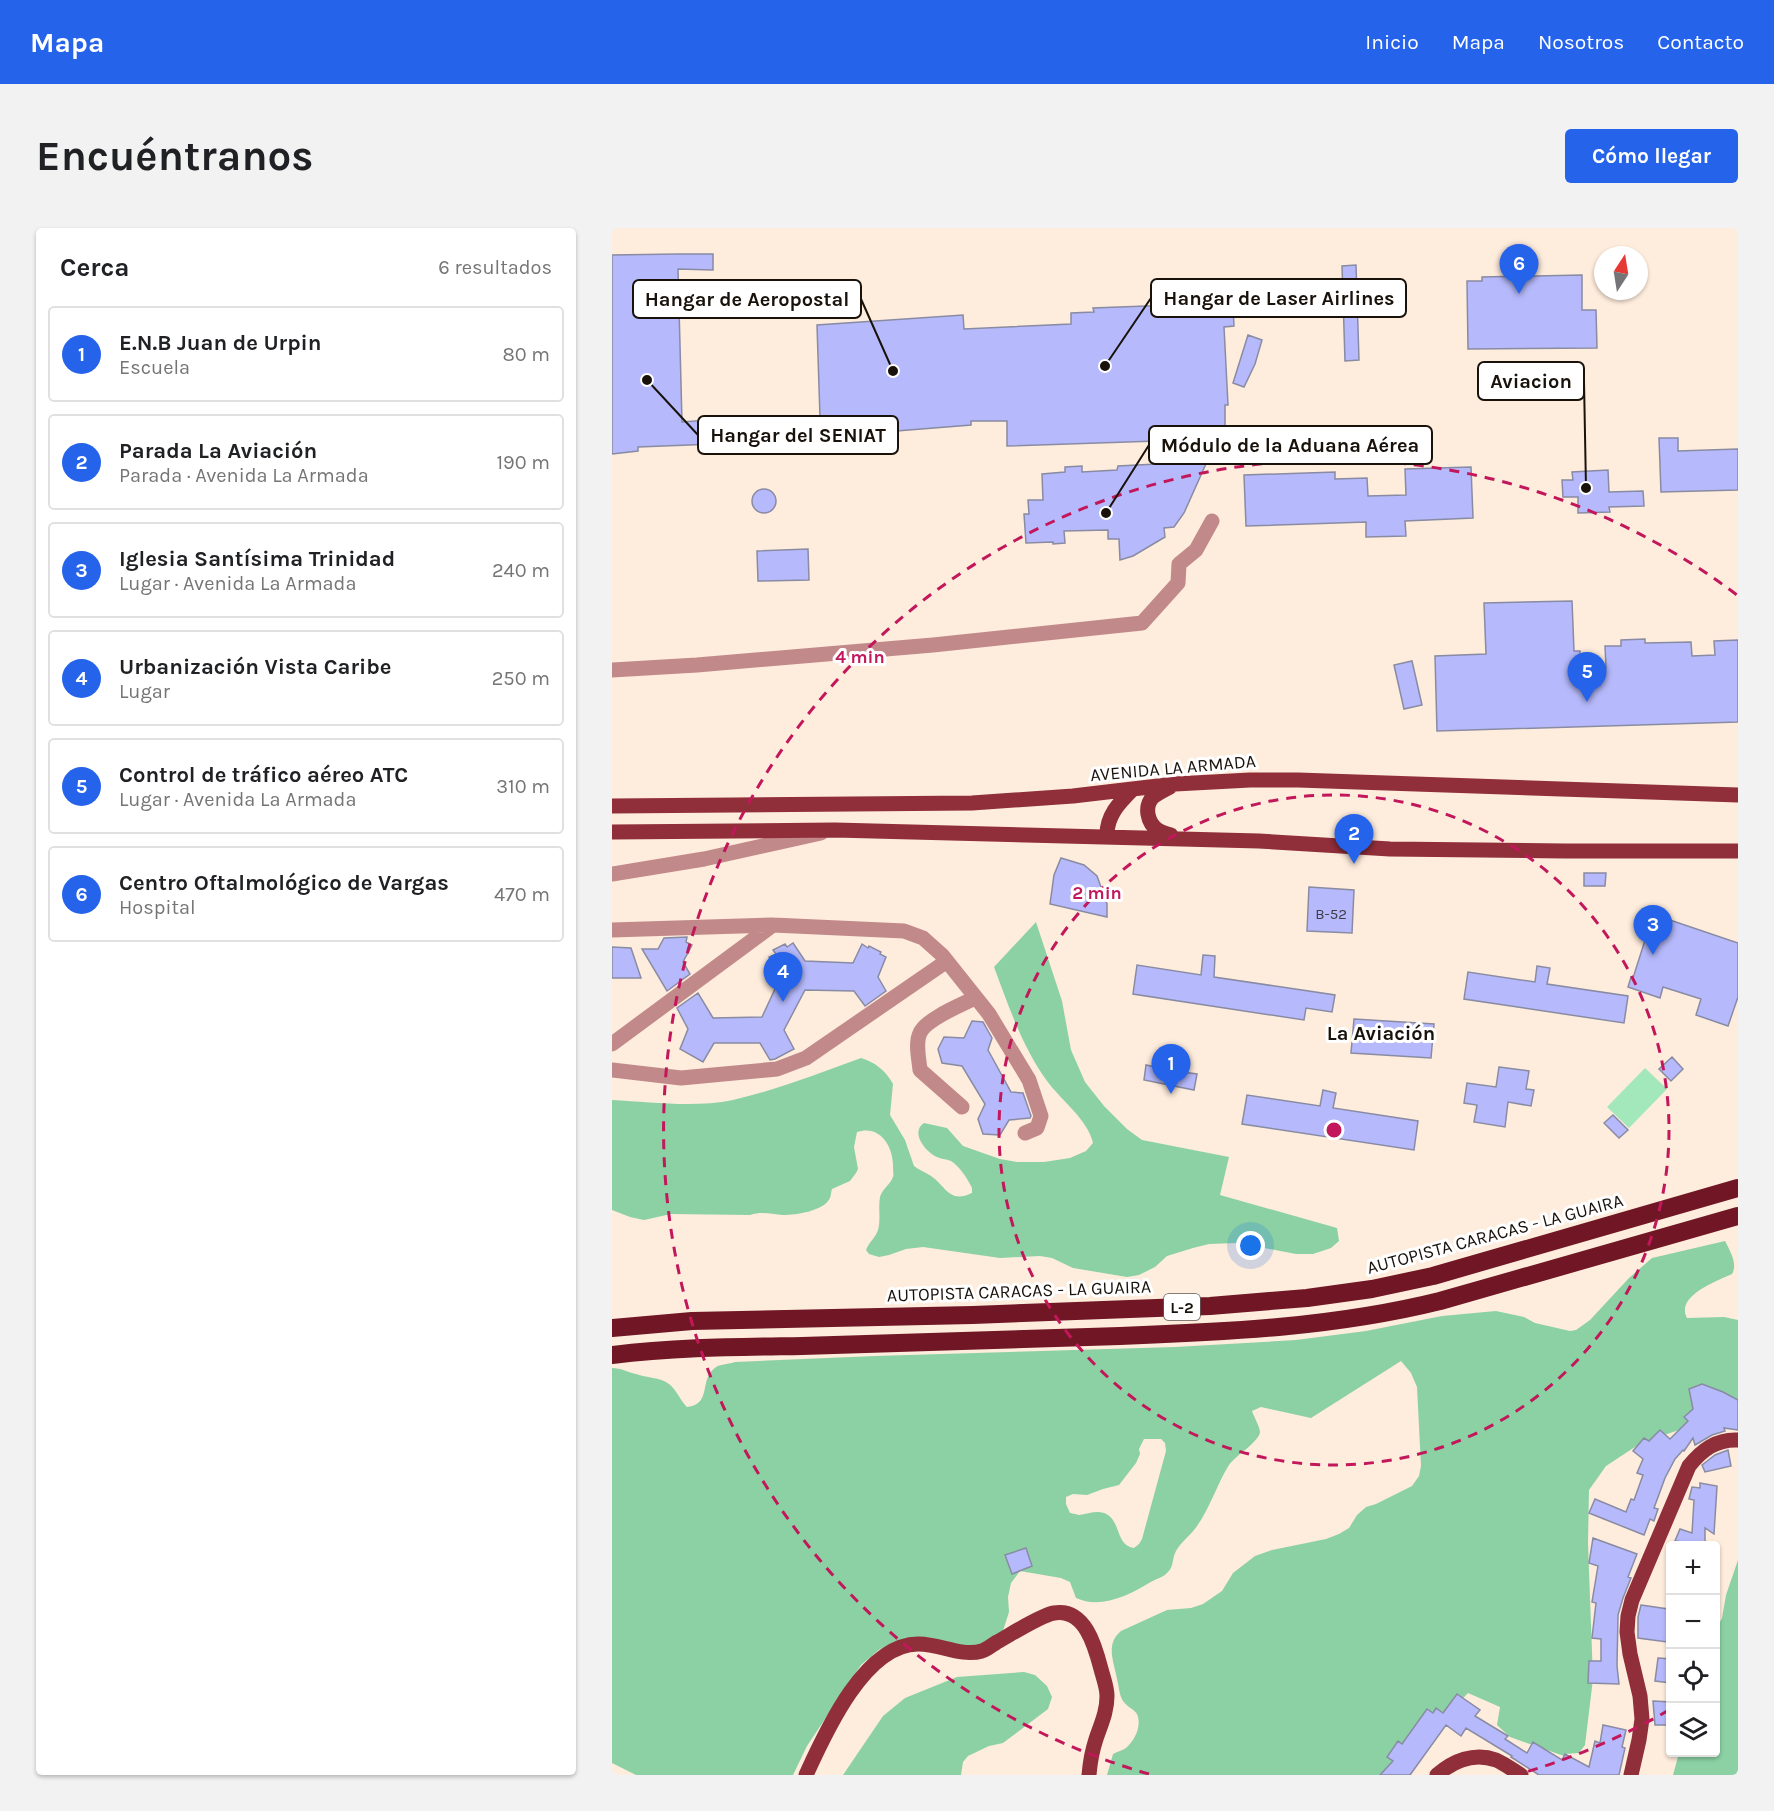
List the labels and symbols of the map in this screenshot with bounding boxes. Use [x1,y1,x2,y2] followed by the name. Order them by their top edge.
[1500,244,1538,294] pin: 6
[1594,246,1648,300] north arrow
[1151,279,1406,317] callout: Hangar de Laser Airlines
[633,280,861,318] callout: Hangar de Aeropostal
[1163,287,1395,310] text: Hangar de Laser Airlines
[645,288,849,311] text: Hangar de Aeropostal
[1478,362,1584,400] callout: Aviacion
[1490,370,1572,393] text: Aviacion
[698,416,898,454] callout: Hangar del SENIAT
[710,424,886,447] text: Hangar del SENIAT
[1149,426,1432,464] callout: Módulo de la Aduana Aérea
[1161,434,1419,457] text: Módulo de la Aduana Aérea
[835,646,885,668] text: 4 min
[1568,652,1606,702] pin: 5
[1089,750,1257,786] street label: AVENIDA LA ARMADA
[1334,814,1374,864] pin: 2
[1072,882,1122,904] text: 2 min
[1315,905,1347,923] house number: B-52
[1634,906,1672,955] pin: 3
[764,952,802,1002] pin: 4
[1327,1022,1435,1045] district label: La Aviación
[1152,1044,1190,1094] pin: 1
[1324,1120,1344,1140] centre of rings
[1364,1189,1626,1279] street label: AUTOPISTA CARACAS - LA GUAIRA
[1236,1231,1265,1260] your location
[886,1275,1152,1307] street label: AUTOPISTA CARACAS - LA GUAIRA
[1164,1294,1200,1320] road number: L-2

